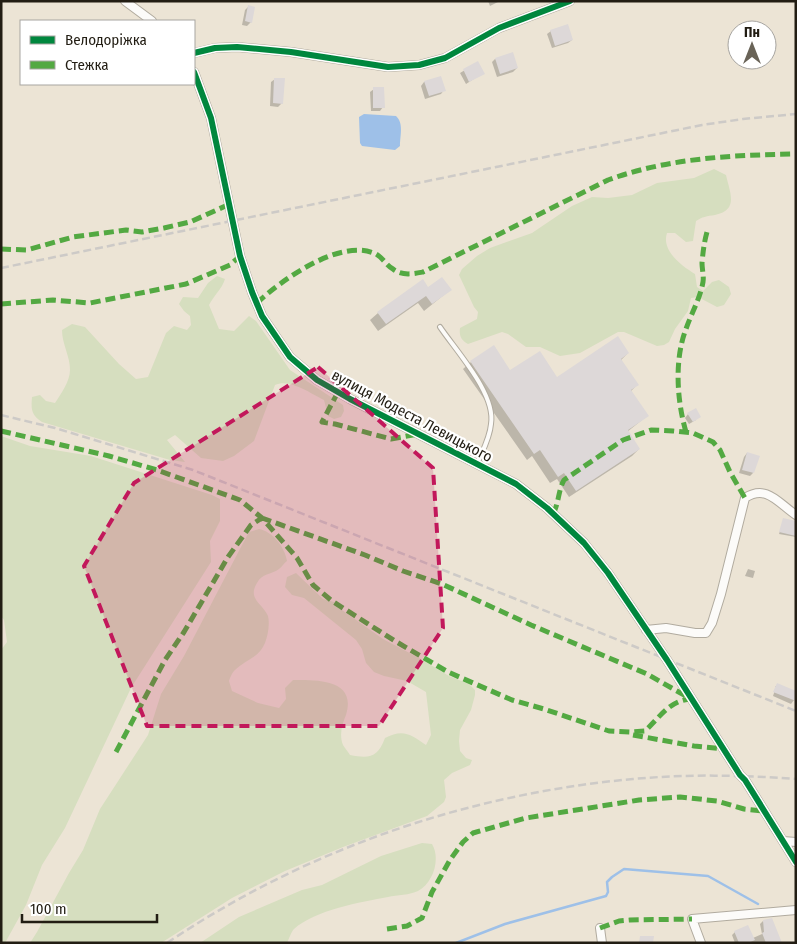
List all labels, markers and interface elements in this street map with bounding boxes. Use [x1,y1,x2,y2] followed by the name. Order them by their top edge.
[20,20,195,85] legend
[727,20,777,70] north arrow
[744,24,760,41] text: Пн
[65,31,147,49] text: Велодоріжка
[65,56,109,74] text: Стежка
[329,366,496,466] street label: вулиця Модеста Левицького
[22,892,158,924] scale bar
[30,900,67,918] text: 100 m

